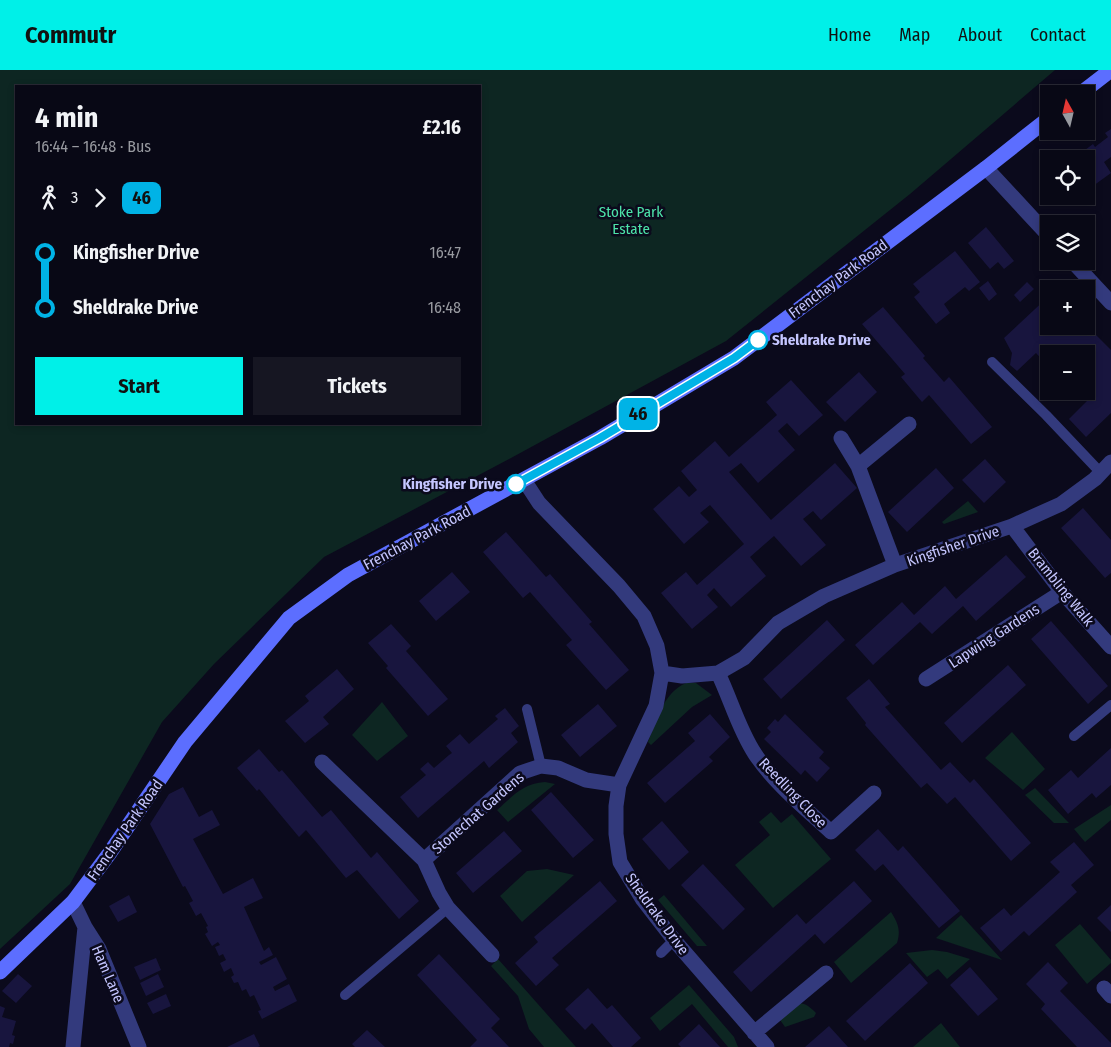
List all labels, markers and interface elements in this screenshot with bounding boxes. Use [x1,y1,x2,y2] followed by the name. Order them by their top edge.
[25,21,116,49] text: Commutr
[828,24,871,46] text: Home
[899,24,930,46] text: Map
[958,24,1002,46] text: About
[1030,24,1086,46] text: Contact
[1040,85,1095,140] north arrow
[1040,85,1095,400] map controls
[35,101,99,134] text: 4 min
[422,116,461,139] text: £2.16
[35,137,151,156] text: 16:44 – 16:48 · Bus
[1040,150,1095,205] button: locate
[35,184,63,212] icon: walk
[86,184,114,212] icon: forward
[132,187,151,209] text: 46
[71,188,78,207] text: 3
[599,203,663,238] park label: Stoke Park Estate
[1040,215,1095,270] button: layers
[785,236,891,322] street label: Frenchay Park Road
[73,241,199,264] text: Kingfisher Drive
[430,243,461,262] text: 16:47
[1040,280,1095,335] button: +
[73,296,198,319] text: Sheldrake Drive
[428,298,461,317] text: 16:48
[748,330,768,350] marker: Sheldrake Drive
[772,331,871,349] place label: Sheldrake Drive
[1040,345,1095,400] button: −
[35,357,243,415] button: Start
[253,357,461,415] button: Tickets
[616,398,660,430] line badge: 46
[629,403,647,425] text: 46
[506,474,526,494] marker: Kingfisher Drive
[402,475,502,493] place label: Kingfisher Drive
[360,502,474,574] street label: Frenchay Park Road
[904,522,1002,570] street label: Kingfisher Drive
[1024,544,1098,630] street label: Brambling Walk
[945,600,1043,672] street label: Lapwing Gardens
[755,754,831,832] street label: Reedling Close
[428,768,528,858] street label: Stonechat Gardens
[83,776,167,884] street label: Frenchay Park Road
[621,870,693,958] street label: Sheldrake Drive
[88,943,128,1005] street label: Ham Lane

